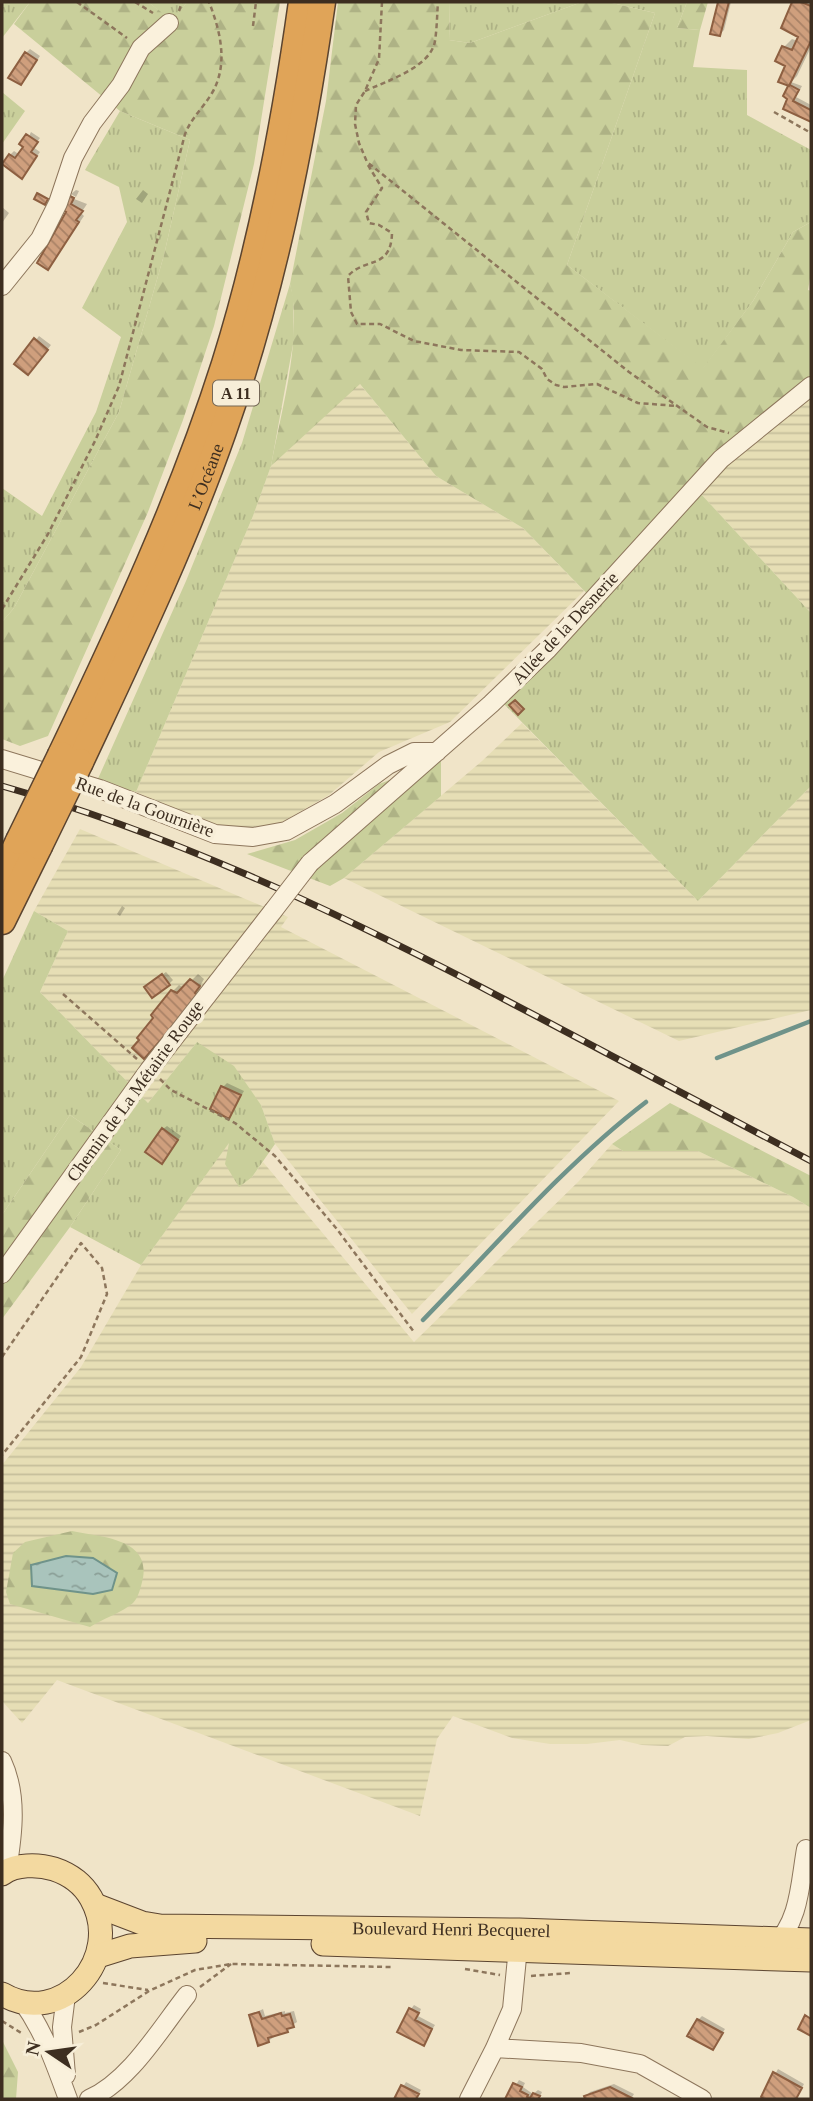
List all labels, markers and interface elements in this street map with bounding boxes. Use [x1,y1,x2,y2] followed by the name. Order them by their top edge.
[213,380,259,406] road number: A 11
[184,441,228,513] street label: L’Océane
[508,568,622,688] street label: Allée de la Desnerie
[73,773,217,841] street label: Rue de la Gournière
[63,997,207,1185] street label: Chemin de La Métairie Rouge
[352,1918,551,1941] street label: Boulevard Henri Becquerel
[14,2017,84,2087] north arrow
[21,2039,45,2057] text: N

